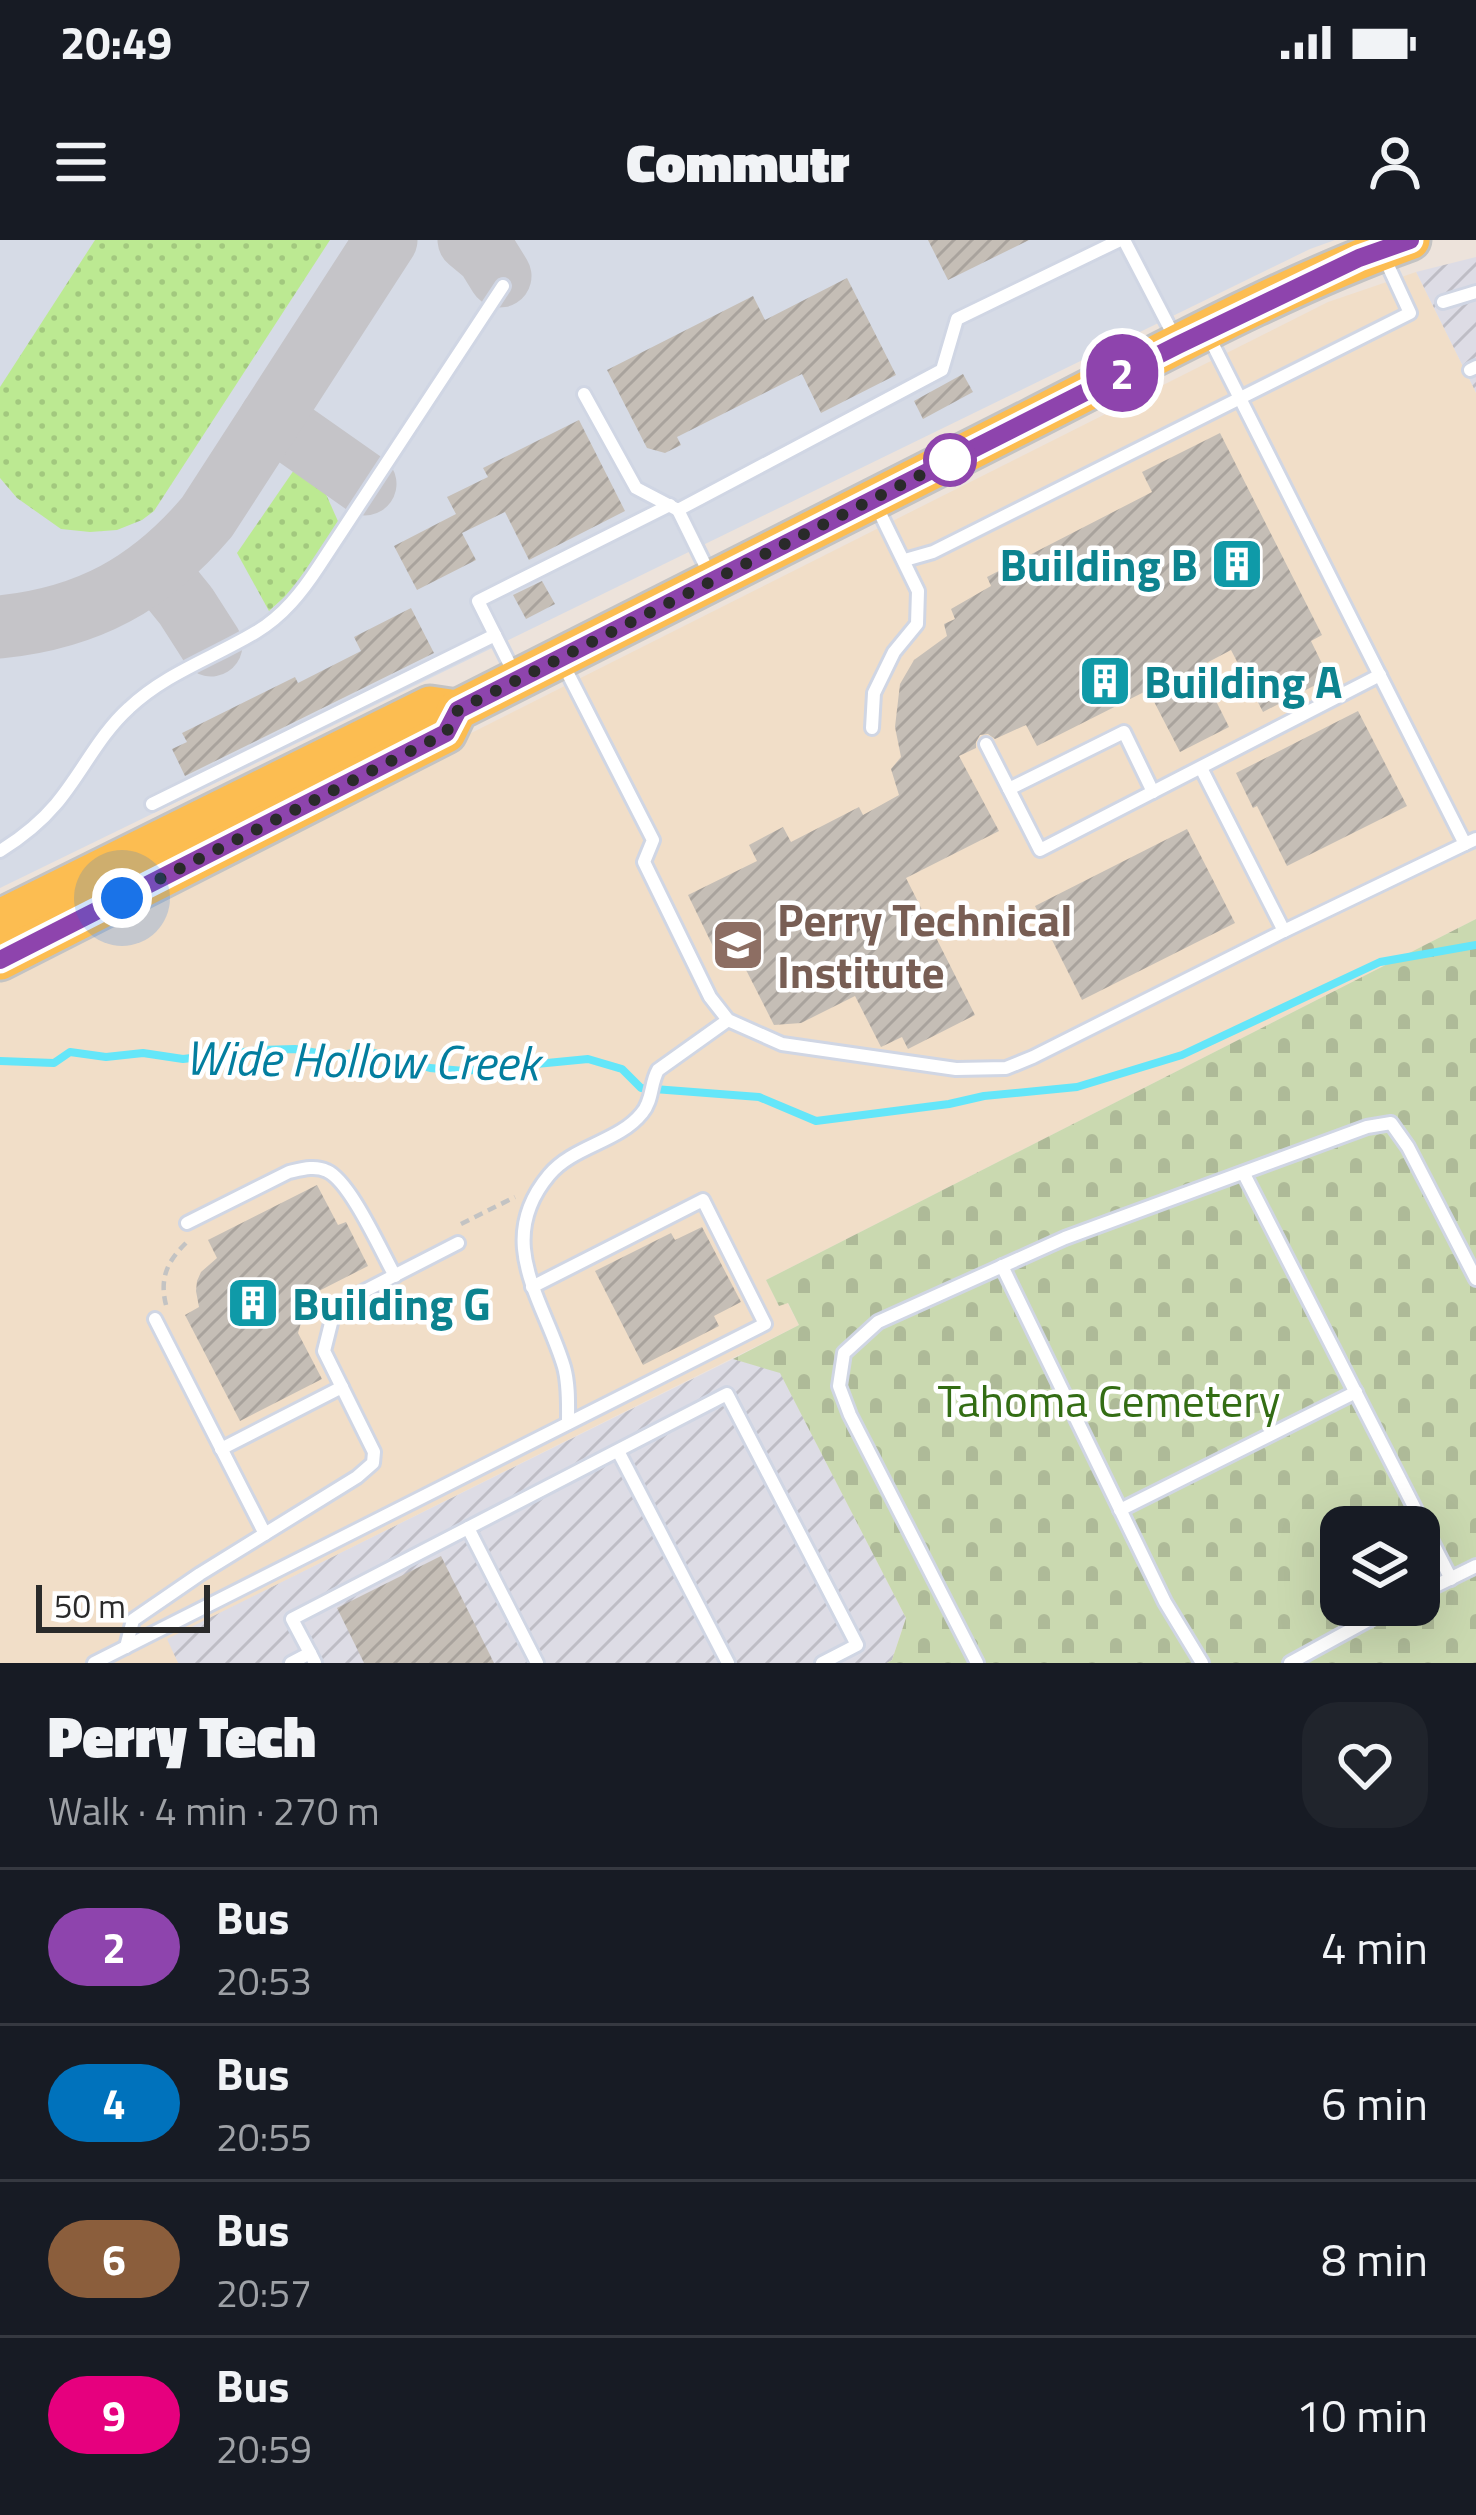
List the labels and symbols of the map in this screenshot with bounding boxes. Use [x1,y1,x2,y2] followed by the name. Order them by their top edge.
[1083,334,1161,412] line badge: 2
[925,435,975,485] unlabelled marker
[999,530,1198,598] place label: Building B
[1209,536,1265,592] building icon: Building B
[1144,647,1342,715] place label: Building A
[1077,653,1133,709] building icon: Building A
[92,868,152,928] your location
[777,885,1073,1005] place label: Perry Technical Institute
[710,917,766,973] school or university icon: Perry Technical Institute
[184,1020,545,1100] water label: Wide Hollow Creek
[292,1269,491,1337] place label: Building G
[225,1275,281,1331] building icon: Building G
[938,1366,1281,1434] park label: Tahoma Cemetery
[36,1579,210,1632] scale bar

